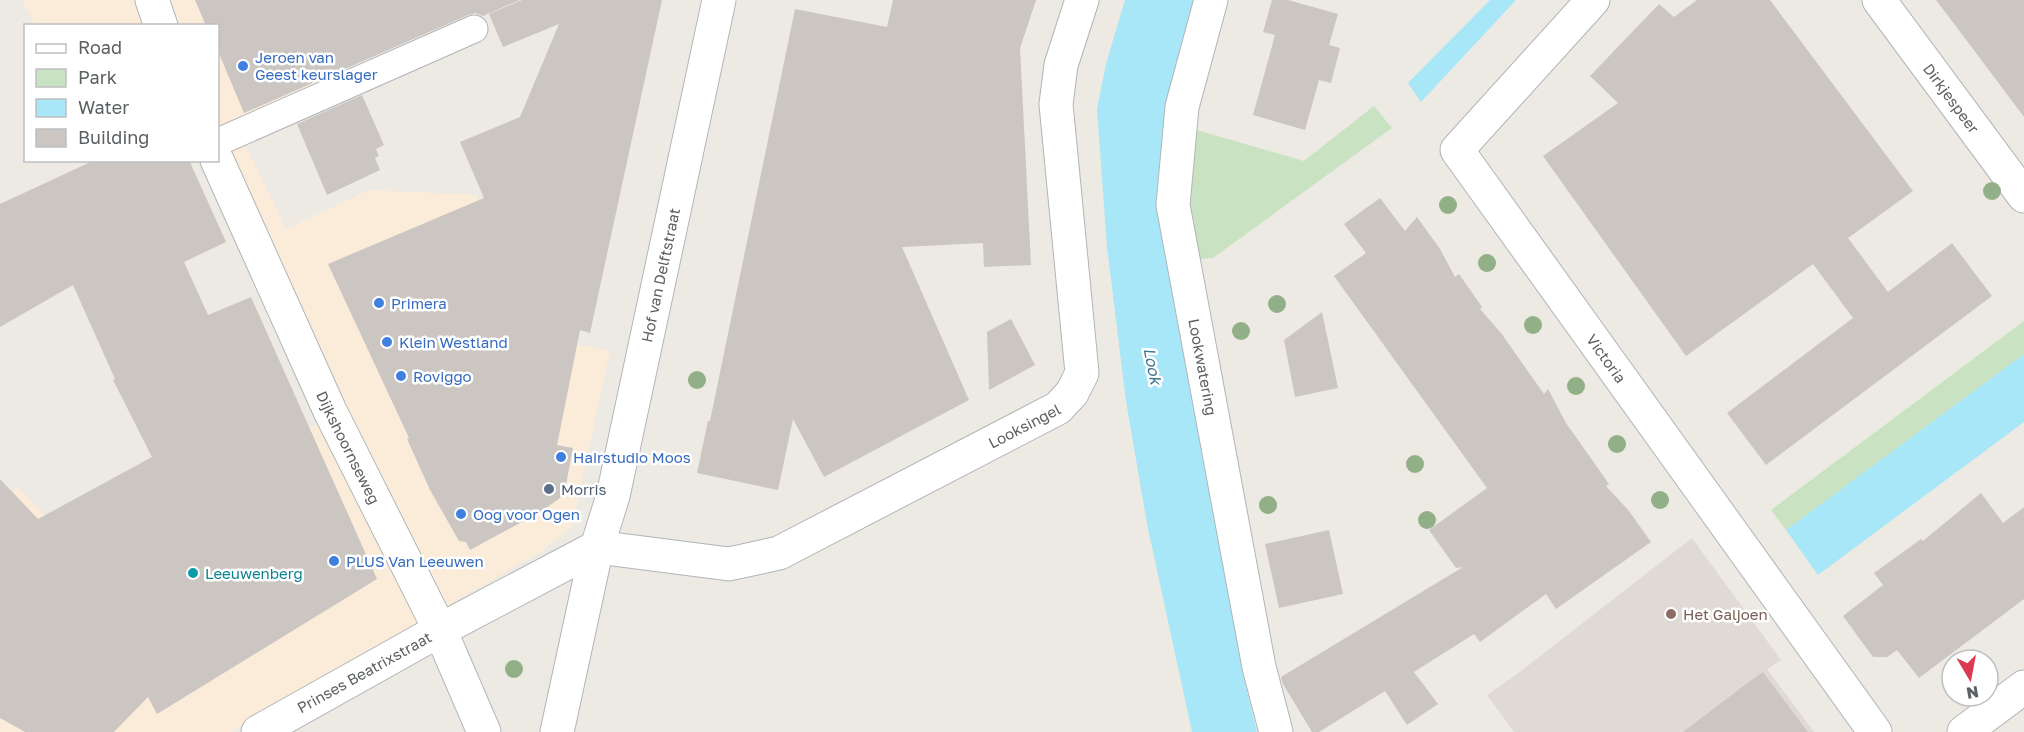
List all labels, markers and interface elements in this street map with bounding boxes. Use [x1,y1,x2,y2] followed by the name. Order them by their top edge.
[24,24,219,162] legend
[78,36,122,58] text: Road
[255,48,378,83] place label: Jeroen van Geest keurslager
[236,59,250,73] marker: Jeroen van Geest keurslager
[1920,60,1983,137] street label: Dirkjespeer
[78,66,117,88] text: Park
[78,96,129,118] text: Water
[78,126,149,148] text: Building
[637,206,683,344] street label: Hof van Delftstraat
[391,294,447,312] place label: Primera
[372,296,386,310] marker: Primera
[1185,317,1221,417] street label: Lookwatering
[1583,330,1630,386] street label: Victoria
[399,333,508,351] place label: Klein Westland
[380,335,394,349] marker: Klein Westland
[1140,346,1167,388] water label: Look
[413,367,472,385] place label: Roviggo
[394,369,408,383] marker: Roviggo
[313,388,384,507] street label: Dijkshoornseweg
[985,399,1064,452] street label: Looksingel
[573,448,691,466] place label: Hairstudio Moos
[554,450,568,464] marker: Hairstudio Moos
[561,480,607,498] place label: Morris
[542,482,556,496] marker: Morris
[473,505,580,523] place label: Oog voor Ogen
[454,507,468,521] marker: Oog voor Ogen
[346,552,484,570] place label: PLUS Van Leeuwen
[327,554,341,568] marker: PLUS Van Leeuwen
[205,564,303,582] place label: Leeuwenberg
[186,566,200,580] marker: Leeuwenberg
[1683,605,1768,623] place label: Het Galjoen
[1664,607,1678,621] marker: Het Galjoen
[294,628,434,716] street label: Prinses Beatrixstraat
[1940,648,2000,708] north arrow
[1965,682,1980,704] text: N

